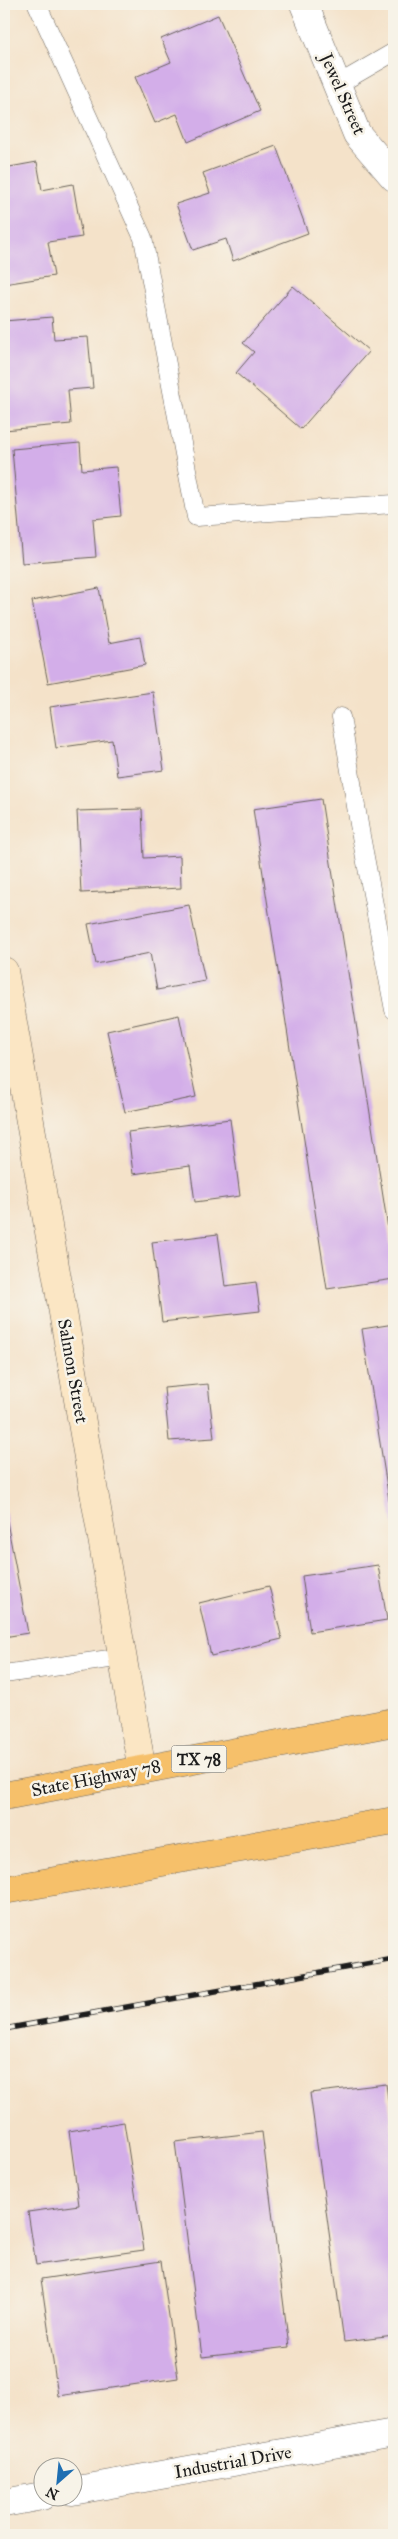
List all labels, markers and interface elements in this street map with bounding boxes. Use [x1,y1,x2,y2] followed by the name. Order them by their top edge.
[314,48,371,139] street label: Jewel Street
[53,1317,93,1425] street label: Salmon Street
[172,1746,226,1772] road number: TX 78
[29,1755,163,1802] street label: State Highway 78
[173,2441,293,2483] street label: Industrial Drive
[32,2456,82,2506] north arrow
[43,2483,61,2503] text: N

